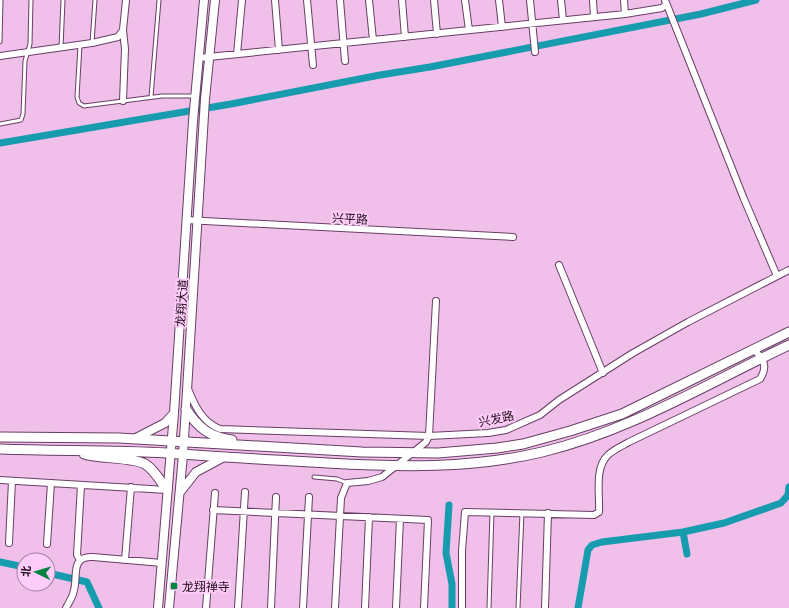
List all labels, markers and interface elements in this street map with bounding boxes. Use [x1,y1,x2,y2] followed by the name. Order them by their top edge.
[332,210,368,226] street label: 兴平路
[172,279,190,327] street label: 龙翔大道
[477,407,515,429] street label: 兴发路
[16,552,56,592] north arrow
[19,565,32,577] text: 北
[182,579,230,593] place label: 龙翔禅寺
[169,581,179,591] marker: 龙翔禅寺

